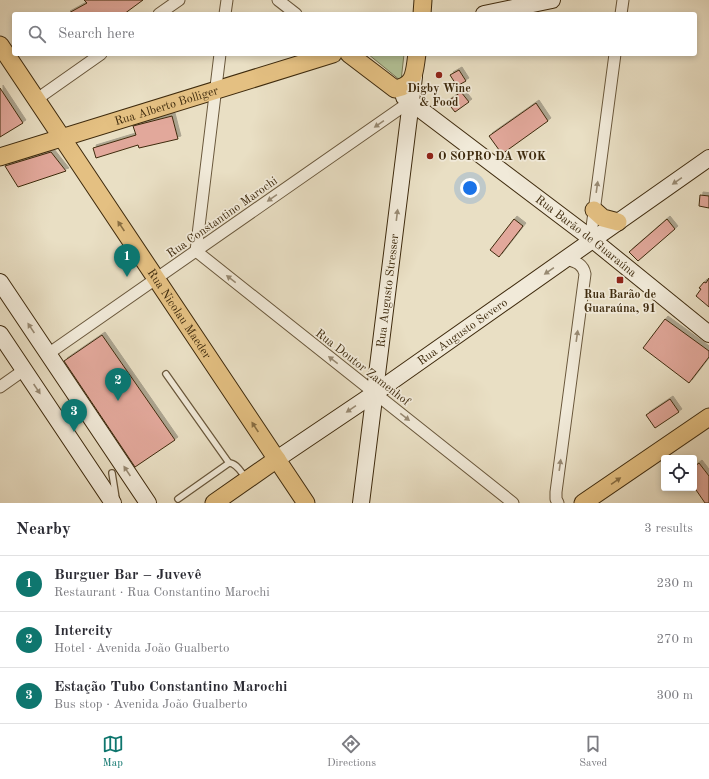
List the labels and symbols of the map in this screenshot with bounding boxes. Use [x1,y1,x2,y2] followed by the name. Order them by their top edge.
[434,70,444,80] marker: Digby Wine & Food
[407,83,471,109] place label: Digby Wine & Food
[113,85,220,128] street label: Rua Alberto Bolliger
[373,119,384,128] one-way arrow
[425,151,435,161] marker: O SOPRO DA WOK
[438,151,546,163] place label: O SOPRO DA WOK
[165,175,280,260] street label: Rua Constantino Marochi
[672,177,682,185] one-way arrow
[460,178,480,198] your location
[594,181,600,193] one-way arrow
[267,194,277,202] one-way arrow
[533,194,638,280] street label: Rua Barão de Guaraúna
[393,209,400,221] one-way arrow
[117,221,125,231] one-way arrow
[375,233,401,348] street label: Rua Augusto Stresser
[114,244,140,277] pin: 1
[144,267,213,361] street label: Rua Nicolau Maeder
[544,267,555,275] one-way arrow
[226,275,237,283] one-way arrow
[615,275,625,285] marker: Rua Barão de Guaraúna, 91
[584,289,656,315] place label: Rua Barão de Guaraúna, 91
[416,297,510,368] street label: Rua Augusto Severo
[27,323,35,333] one-way arrow
[313,327,413,409] street label: Rua Doutor Zamenhof
[574,330,580,342] one-way arrow
[328,356,339,364] one-way arrow
[105,368,131,401] pin: 2
[33,384,41,394] one-way arrow
[61,399,87,432] pin: 3
[346,405,356,413] one-way arrow
[400,413,411,422] one-way arrow
[252,421,259,433] one-way arrow
[556,459,563,471] one-way arrow
[123,465,131,476] one-way arrow
[610,477,621,485] one-way arrow

